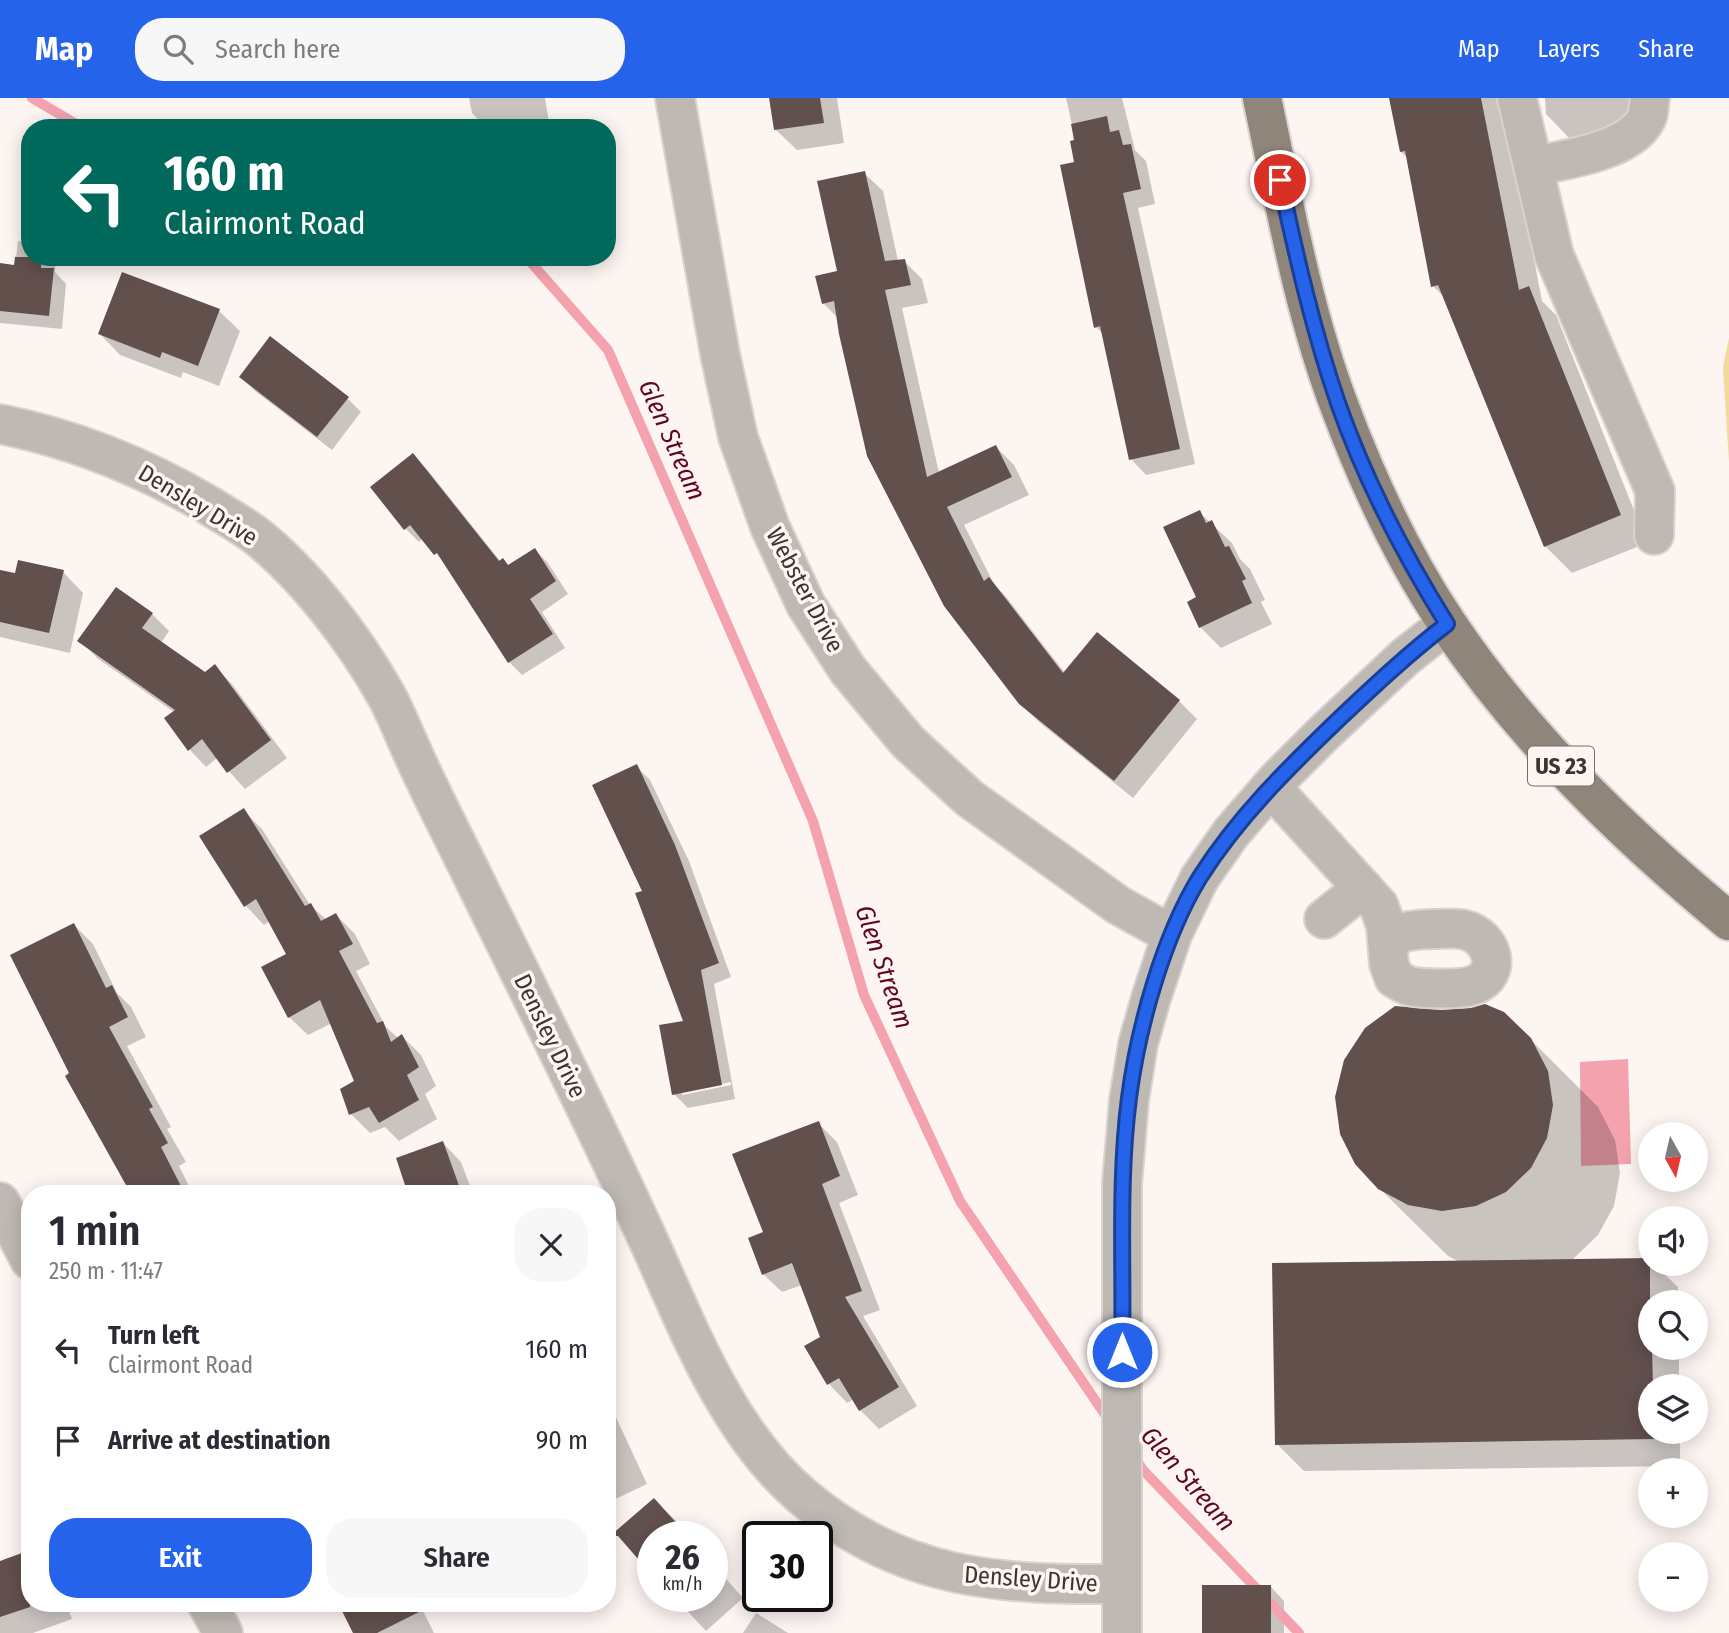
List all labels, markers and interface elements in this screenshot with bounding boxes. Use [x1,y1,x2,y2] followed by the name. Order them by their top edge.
[135,18,625,81] search box
[35,29,93,69] text: Map
[159,30,197,68] icon: search
[215,34,340,65] text: Search here
[1458,35,1500,63] text: Map
[1538,35,1600,63] text: Layers
[1638,35,1694,63] text: Share
[164,144,285,203] text: 160 m
[49,147,140,238] icon: left
[1250,150,1310,210] pin
[1261,161,1299,199] icon: arrive
[164,204,366,242] text: Clairmont Road
[632,375,712,505] water label: Glen Stream
[133,459,263,551] street label: Densley Drive
[761,523,849,657] street label: Webster Drive
[1528,746,1594,786] road number: US 23
[848,901,920,1033] water label: Glen Stream
[508,970,592,1102] street label: Densley Drive
[1638,1122,1708,1192] north arrow
[1638,1122,1708,1612] map controls
[49,1206,140,1256] text: 1 min
[1638,1206,1708,1276] button: sound
[514,1208,588,1282] button: close
[49,1257,163,1285] text: 250 m · 11:47
[1638,1290,1708,1360] button: search
[1085,1315,1159,1389] position arrow
[108,1320,200,1351] text: Turn left
[49,1331,87,1369] icon: left
[525,1334,588,1365] text: 160 m
[108,1351,253,1379] text: Clairmont Road
[1638,1374,1708,1444] button: layers
[1134,1420,1242,1538] water label: Glen Stream
[49,1422,87,1460] icon: arrive
[108,1425,331,1456] text: Arrive at destination
[536,1425,588,1456] text: 90 m
[1638,1458,1708,1528] button: +
[49,1518,312,1598] button: Exit
[326,1518,588,1598] button: Share
[742,1521,833,1612] speed limit sign: 30
[665,1536,700,1578] text: 26
[1638,1542,1708,1612] button: −
[963,1560,1099,1598] street label: Densley Drive
[662,1573,703,1595] text: km/h

